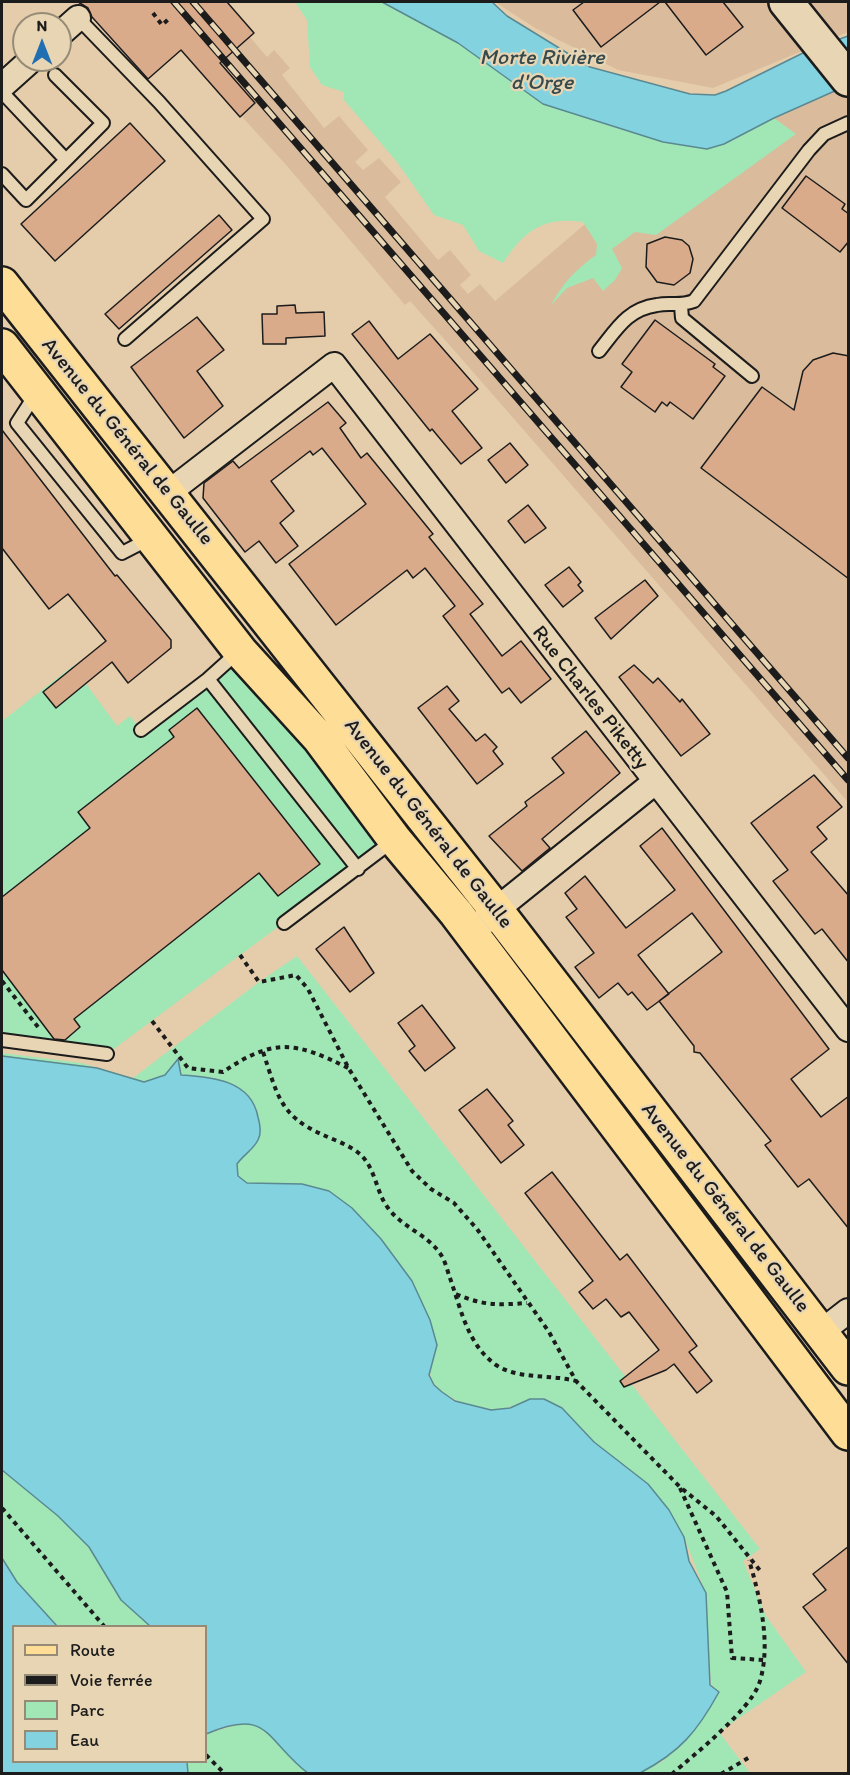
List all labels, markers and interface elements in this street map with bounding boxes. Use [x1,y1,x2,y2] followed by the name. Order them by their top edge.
[12,12,72,72] north arrow
[37,16,47,35] text: N
[479,45,605,96] water label: Morte Rivière d'Orge
[36,333,218,551] street label: Avenue du Général de Gaulle
[526,621,654,775] street label: Rue Charles Piketty
[338,714,518,934] street label: Avenue du Général de Gaulle
[635,1098,815,1318] street label: Avenue du Général de Gaulle
[12,1625,207,1763] legend
[70,1639,115,1661] text: Route
[70,1669,152,1691] text: Voie ferrée
[70,1699,104,1721] text: Parc
[70,1729,99,1751] text: Eau

